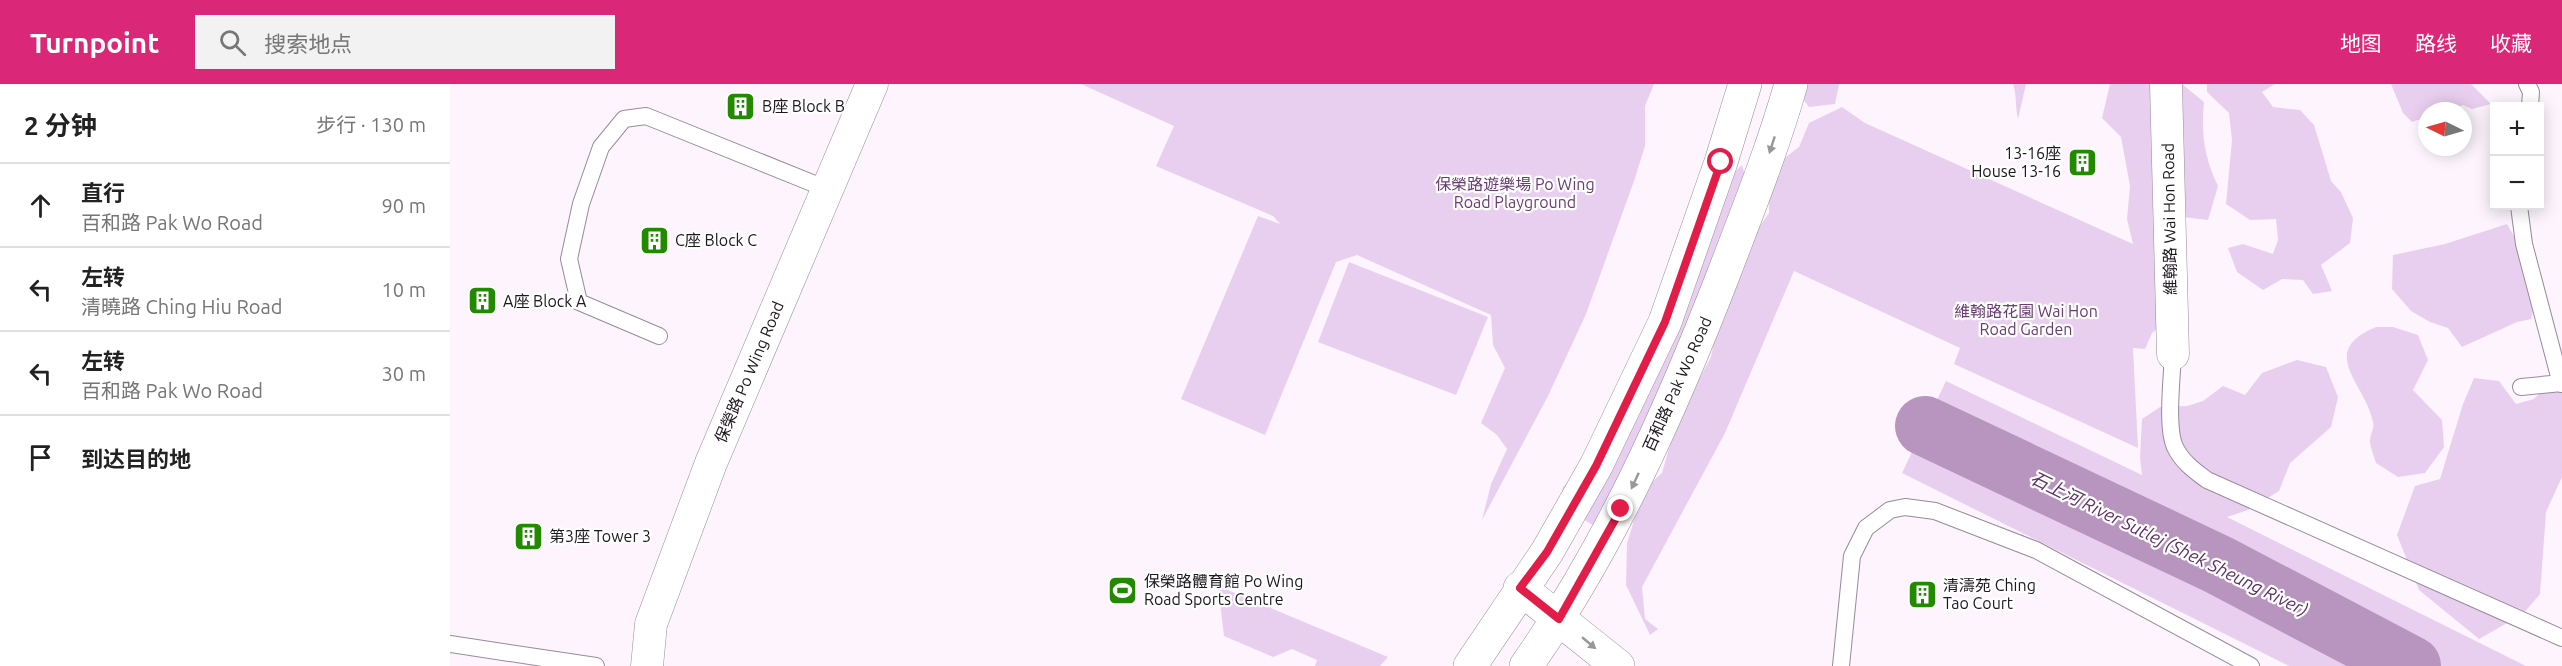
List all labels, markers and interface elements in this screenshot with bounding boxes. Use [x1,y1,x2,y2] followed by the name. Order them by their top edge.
[195,15,615,69] search box
[216,26,249,59] icon: search
[30,27,159,58] text: Turnpoint
[264,31,352,56] text: 搜索地点
[2340,31,2382,55] text: 地图
[2415,31,2457,55] text: 路线
[2490,31,2532,55] text: 收藏
[725,90,757,122] building icon: B座 Block B
[762,97,845,115] place label: B座 Block B
[2418,102,2472,156] north arrow
[2490,102,2544,210] map controls
[2490,102,2544,156] button: +
[24,111,97,140] text: 2 分钟
[316,113,426,136] text: 步行 · 130 m
[1767,136,1776,154] one-way arrow
[2159,143,2179,295] street label: 維翰路 Wai Hon Road
[1971,144,2061,180] place label: 13-16座 House 13-16
[2066,146,2098,178] building icon: 13-16座 House 13-16
[1707,148,1733,174] route start
[2490,156,2544,210] button: −
[1435,175,1595,211] park label: 保榮路遊樂場 Po Wing Road Playground
[81,180,125,205] text: 直行
[24,189,57,222] icon: ahead
[382,194,426,217] text: 90 m
[81,211,263,234] text: 百和路 Pak Wo Road
[638,224,670,256] building icon: C座 Block C
[675,231,757,249] place label: C座 Block C
[81,264,125,289] text: 左转
[24,273,57,306] icon: left
[382,278,426,301] text: 10 m
[466,285,498,317] building icon: A座 Block A
[503,292,587,310] place label: A座 Block A
[81,295,283,318] text: 清曉路 Ching Hiu Road
[711,299,787,445] street label: 保榮路 Po Wing Road
[1954,302,2098,338] park label: 維翰路花園 Wai Hon Road Garden
[1639,314,1715,454] street label: 百和路 Pak Wo Road
[81,348,125,373] text: 左转
[24,357,57,390] icon: left
[382,362,426,385] text: 30 m
[81,379,263,402] text: 百和路 Pak Wo Road
[24,441,57,474] icon: arrive
[81,446,191,471] text: 到达目的地
[2027,467,2311,620] water label: 石上河 River Sutlej (Shek Sheung River)
[1630,473,1639,490] one-way arrow
[1607,495,1633,521] route end
[512,520,544,552] building icon: 第3座 Tower 3
[549,527,651,545] place label: 第3座 Tower 3
[1144,572,1303,608] place label: 保榮路體育館 Po Wing Road Sports Centre
[1107,574,1139,606] sports icon: 保榮路體育館 Po Wing Road Sports Centre
[1943,576,2036,612] place label: 清濤苑 Ching Tao Court
[1906,578,1938,610] building icon: 清濤苑 Ching Tao Court
[1581,636,1596,649] one-way arrow

